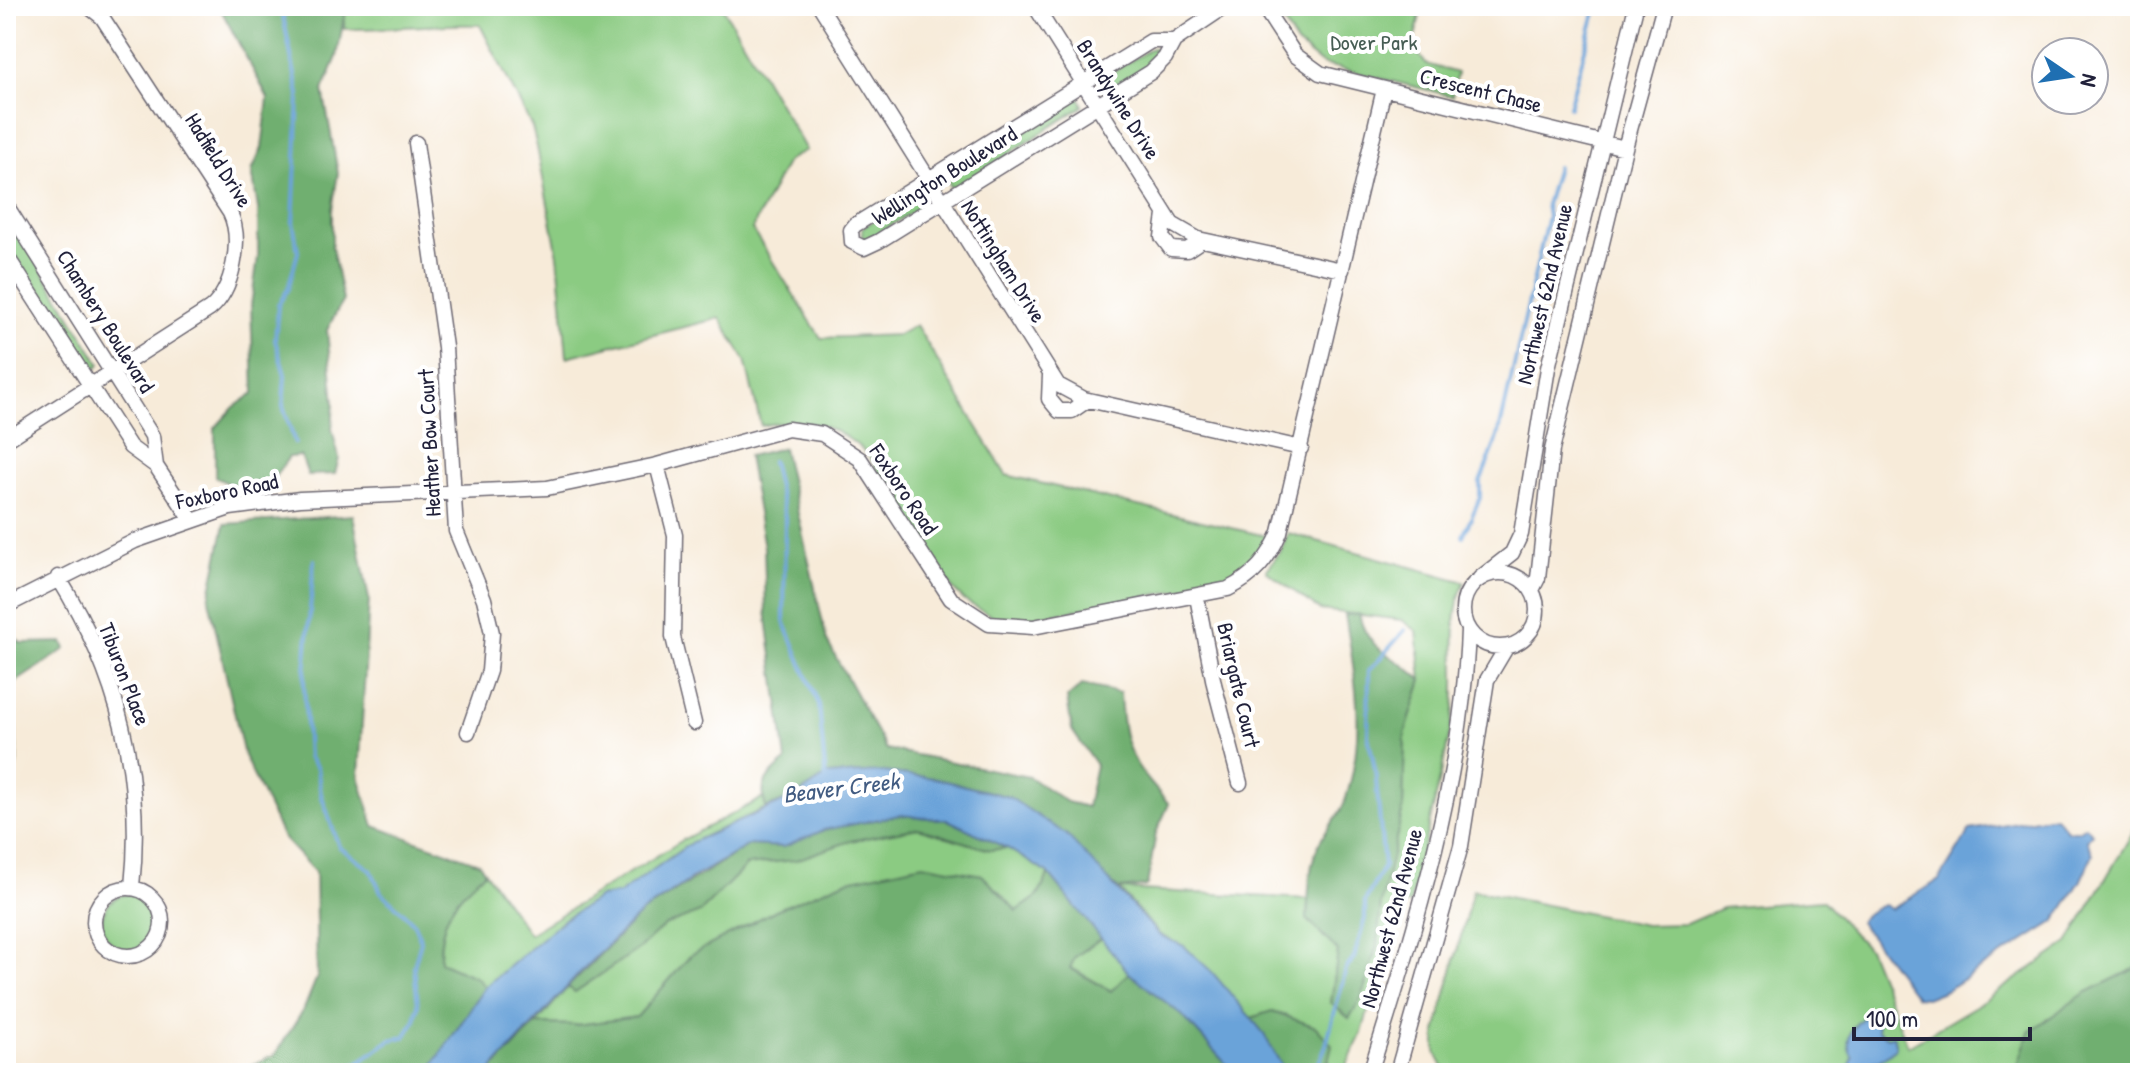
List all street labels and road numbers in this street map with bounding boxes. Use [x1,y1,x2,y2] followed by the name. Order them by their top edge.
[1070,33,1168,165] street label: Brandywine Drive
[1417,60,1545,120] street label: Crescent Chase
[178,107,260,213] street label: Hadfield Drive
[866,118,1023,232] street label: Wellington Boulevard
[954,194,1054,328] street label: Nottingham Drive
[1509,201,1579,387] street label: Northwest 62nd Avenue
[50,244,162,399] street label: Chambery Boulevard
[410,368,448,518] street label: Heather Bow Court
[862,437,946,541] street label: Foxboro Road
[172,465,281,517] street label: Foxboro Road
[92,618,158,730] street label: Tiburon Place
[1210,620,1268,751] street label: Briargate Court
[1353,825,1429,1011] street label: Northwest 62nd Avenue

